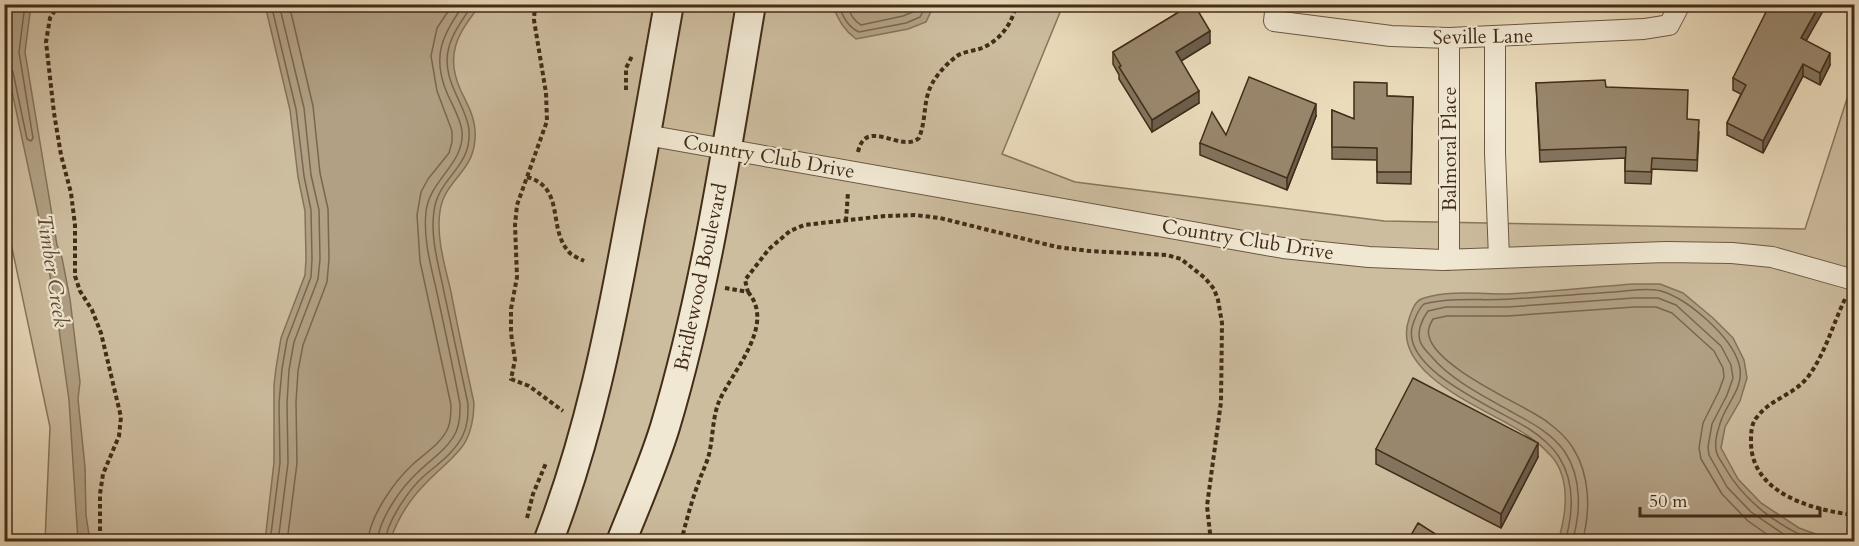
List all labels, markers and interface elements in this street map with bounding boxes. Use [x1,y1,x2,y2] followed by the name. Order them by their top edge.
[1432,22,1534,51] street label: Seville Lane
[1436,86,1463,212] street label: Balmoral Place
[681,128,857,185] street label: Country Club Drive
[667,180,734,373] street label: Bridlewood Boulevard
[29,213,76,330] water label: Timber Creek
[1160,213,1336,266] street label: Country Club Drive
[1640,480,1820,518] scale bar
[1649,489,1688,514] text: 50 m

